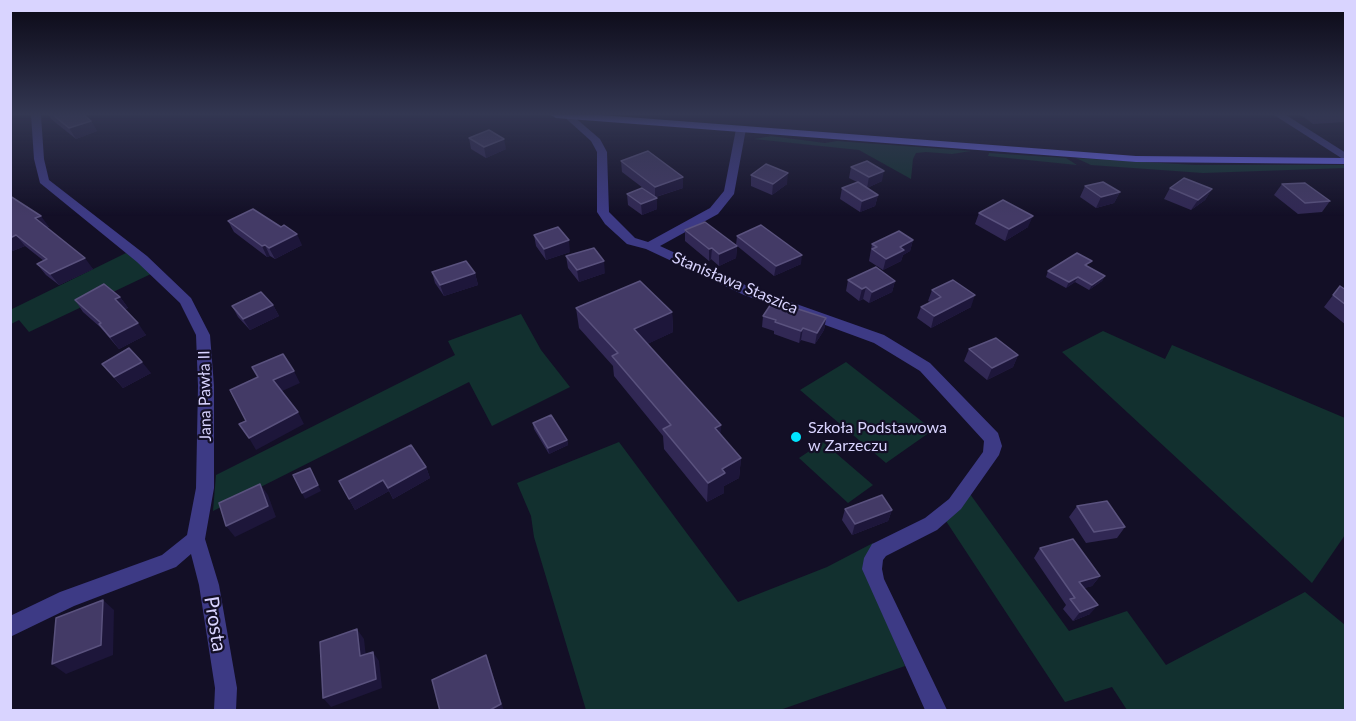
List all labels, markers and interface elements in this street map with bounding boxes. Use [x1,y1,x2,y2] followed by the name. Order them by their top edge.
[669,248,801,318] street label: Stanisława Staszica
[195,350,215,442] street label: Jana Pawła II
[808,418,947,456] place label: Szkoła Podstawowa w Zarzeczu
[789,430,803,444] marker: Szkoła Podstawowa w Zarzeczu
[199,595,231,653] street label: Prosta

